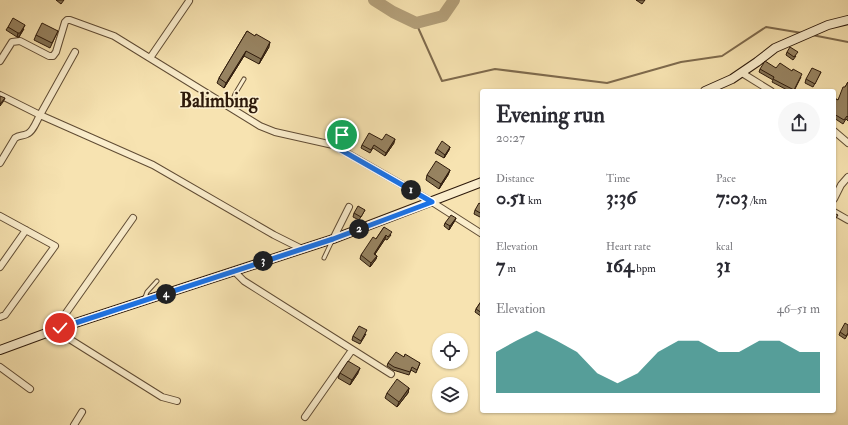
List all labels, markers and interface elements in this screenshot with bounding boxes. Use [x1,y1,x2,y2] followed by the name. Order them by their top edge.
[180,89,259,114] district label: Balimbing
[496,101,605,129] text: Evening run
[778,102,820,144] button: share
[325,118,359,152] pin
[331,124,353,146] icon: arrive
[496,130,525,146] text: 20:27
[496,172,534,185] text: Distance
[606,172,630,185] text: Time
[716,172,736,185] text: Pace
[401,180,421,200] pin: 1
[409,183,413,196] text: 1
[496,185,526,210] text: 0.51
[606,185,636,210] text: 3:36
[716,185,748,210] text: 7:03
[526,194,542,207] text: km
[748,194,767,207] text: /km
[349,219,369,239] pin: 2
[356,222,362,235] text: 2
[496,240,538,253] text: Elevation
[606,240,651,253] text: Heart rate
[716,240,733,253] text: kcal
[253,251,273,271] pin: 3
[496,253,505,278] text: 7
[606,253,634,278] text: 164
[716,253,731,278] text: 31
[261,254,265,267] text: 3
[505,262,516,275] text: m
[634,262,656,275] text: bpm
[156,284,176,304] pin: 4
[163,287,169,300] text: 4
[496,301,546,317] text: Elevation
[777,301,820,317] text: 46–51 m
[43,311,77,345] pin
[49,317,71,339] icon: check
[432,333,468,413] map controls
[432,333,468,369] button: locate
[432,377,468,413] button: layers

